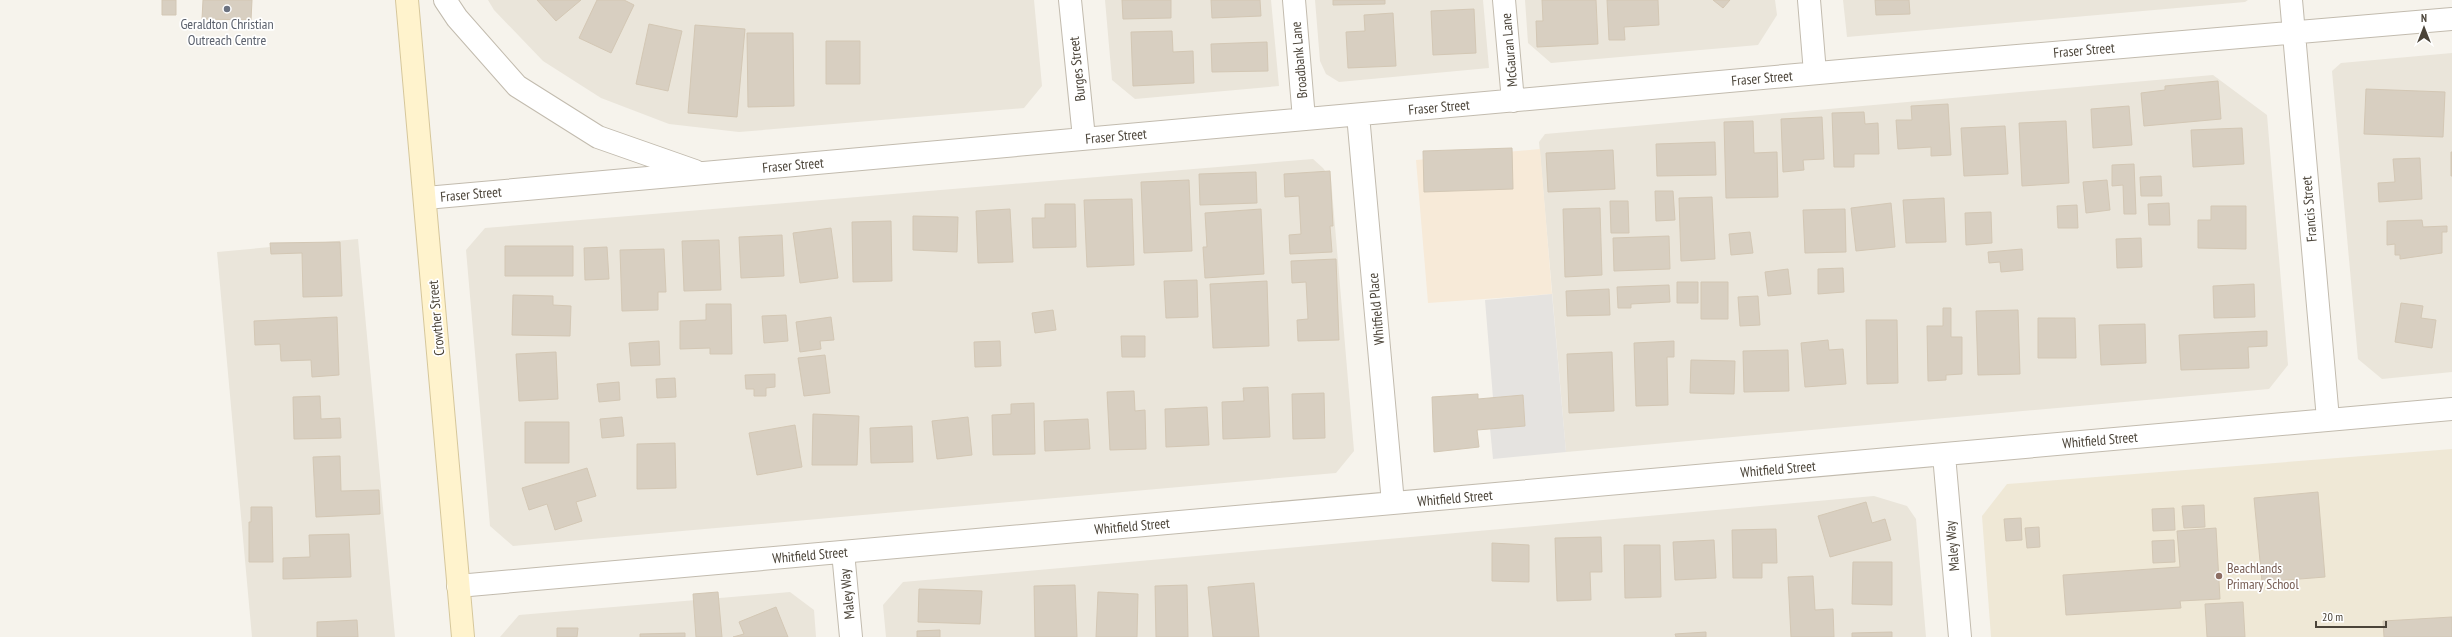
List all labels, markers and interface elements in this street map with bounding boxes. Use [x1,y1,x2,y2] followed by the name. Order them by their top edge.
[222,4,232,14] marker: Geraldton Christian Outreach Centre
[2404,8,2444,48] north arrow
[2421,11,2427,25] text: N
[1497,12,1521,88] street label: McGauran Lane
[180,15,274,49] place label: Geraldton Christian Outreach Centre
[1287,21,1311,99] street label: Broadbank Lane
[1065,36,1089,102] street label: Burges Street
[2053,38,2116,62] street label: Fraser Street
[1731,66,1794,90] street label: Fraser Street
[1408,95,1471,119] street label: Fraser Street
[1085,124,1148,148] street label: Fraser Street
[762,153,825,177] street label: Fraser Street
[2297,175,2321,243] street label: Francis Street
[440,182,503,206] street label: Fraser Street
[1364,272,1388,346] street label: Whitfield Place
[424,279,448,357] street label: Crowther Street
[2062,428,2139,452] street label: Whitfield Street
[1740,457,1817,481] street label: Whitfield Street
[1417,486,1494,510] street label: Whitfield Street
[1094,514,1171,538] street label: Whitfield Street
[1941,519,1963,572] street label: Maley Way
[772,543,849,567] street label: Whitfield Street
[2227,559,2299,593] place label: Beachlands Primary School
[835,567,859,620] street label: Maley Way
[2214,571,2224,581] marker: Beachlands Primary School
[2316,603,2386,629] scale bar
[2322,609,2343,624] text: 20 m

